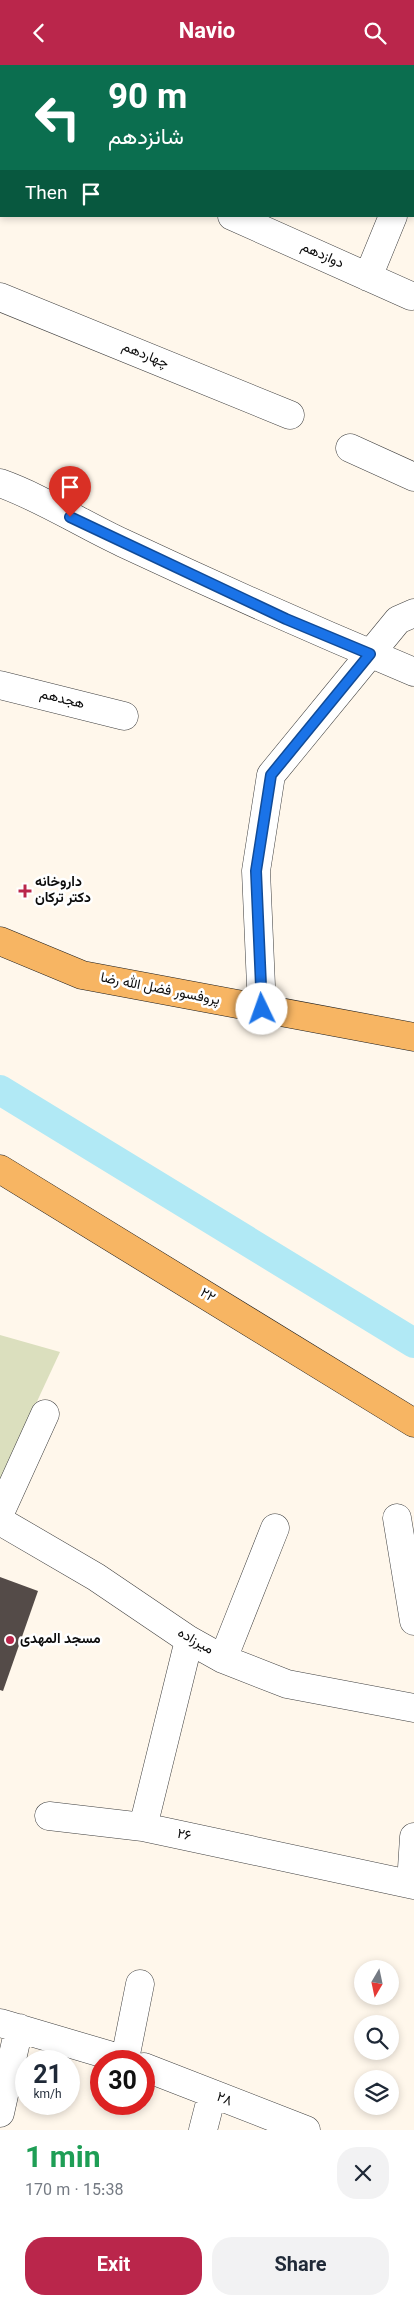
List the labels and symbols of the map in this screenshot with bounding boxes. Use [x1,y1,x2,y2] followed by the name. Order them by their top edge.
[297,237,347,275] street label: دوازدهم
[118,337,172,375] street label: چهاردهم
[49,466,91,517] pin
[37,684,87,716] street label: هجدهم
[35,872,91,910] place label: داروخانه دکتر ترکان
[19,885,31,897] marker: داروخانه دکتر ترکان
[98,968,222,1012] street label: پروفسور فضل الله رضا
[235,982,287,1034] position arrow
[195,1283,219,1309] street label: ۲۲
[173,1623,217,1661] street label: میرزاده
[20,1629,101,1651] place label: مسجد المهدی
[4,1634,16,1646] marker: مسجد المهدی
[175,1824,193,1848] street label: ۲۶
[354,1960,399,2005] north arrow
[90,2050,155,2115] speed limit sign: 30
[213,2087,235,2113] street label: ۲۸

